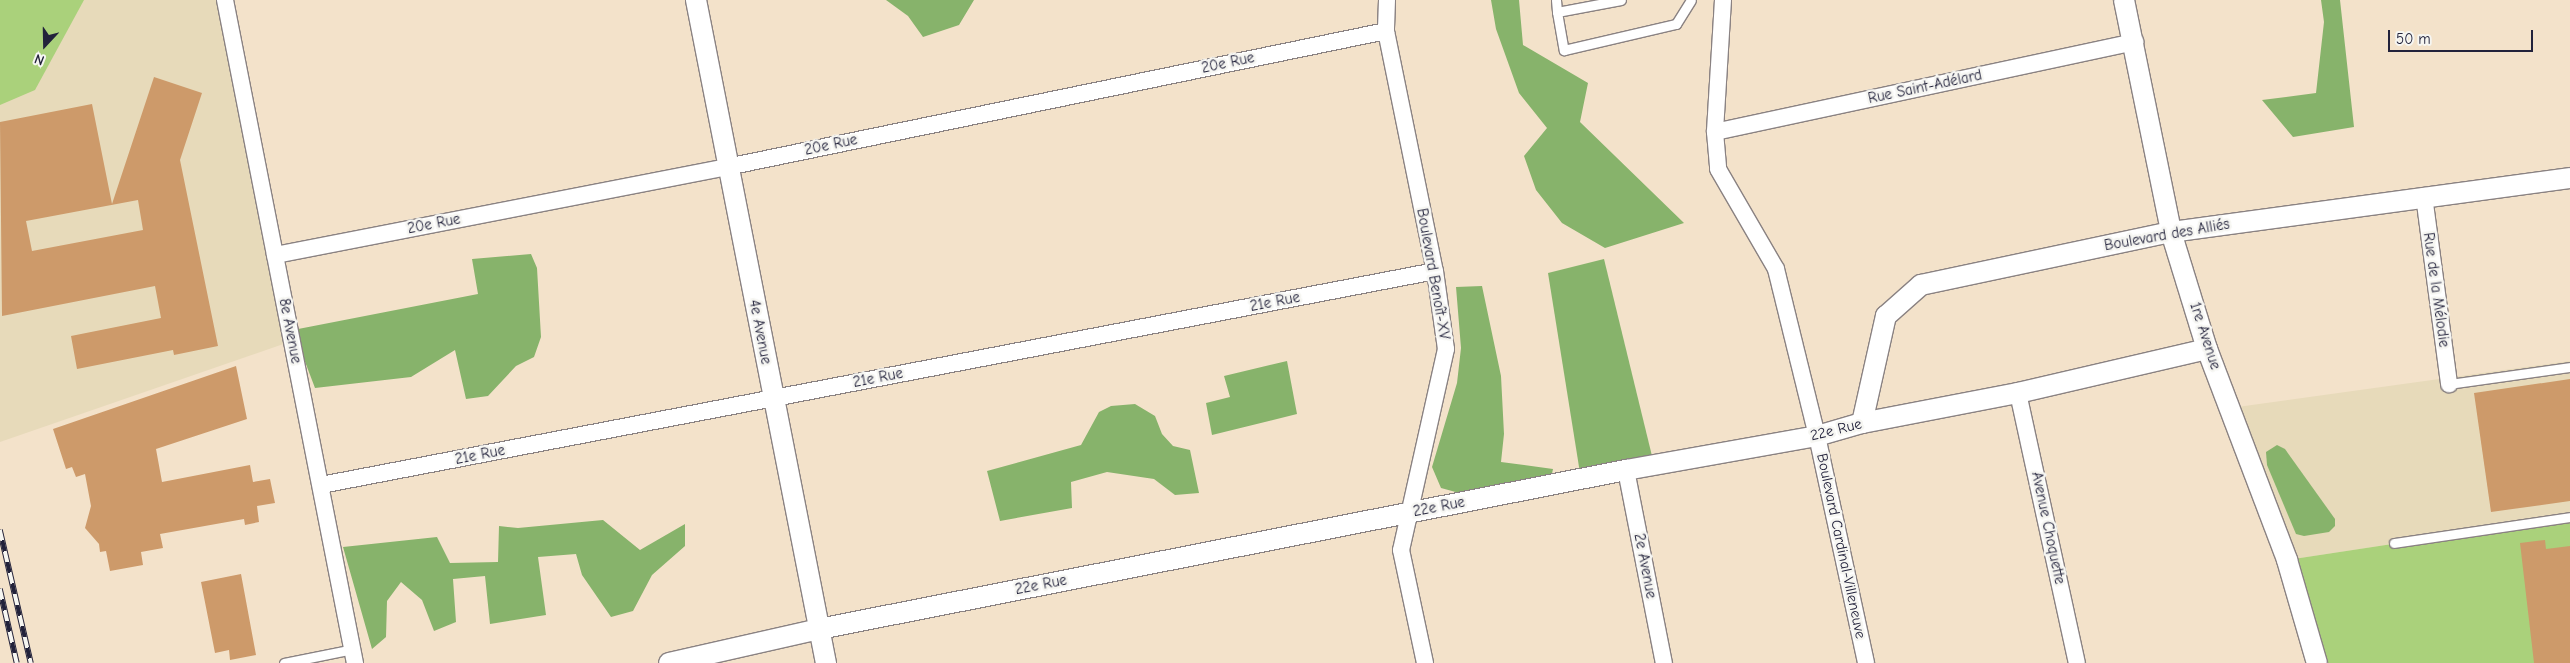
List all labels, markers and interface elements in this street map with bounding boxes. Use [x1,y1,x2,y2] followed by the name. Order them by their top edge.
[20,20,70,70] north arrow
[2390,20,2535,52] scale bar
[2396,30,2431,48] text: 50 m
[1200,49,1256,77] street label: 20e Rue
[32,50,47,69] text: N
[1866,66,1984,108] street label: Rue Saint-Adélard
[803,131,859,159] street label: 20e Rue
[1413,207,1453,341] street label: Boulevard Benoît-XV
[406,210,462,238] street label: 20e Rue
[2103,215,2231,255] street label: Boulevard des Alliés
[2419,231,2453,349] street label: Rue de la Mélodie
[1249,288,1301,316] street label: 21e Rue
[275,297,305,365] street label: 8e Avenue
[745,298,775,366] street label: 4e Avenue
[2186,300,2224,372] street label: 1re Avenue
[852,364,904,392] street label: 21e Rue
[1808,415,1864,445] street label: 22e Rue
[454,441,506,469] street label: 21e Rue
[1813,452,1869,640] street label: Boulevard Cardinal-Villeneuve
[2027,470,2069,586] street label: Avenue Choquette
[1412,493,1466,521] street label: 22e Rue
[1630,532,1660,600] street label: 2e Avenue
[1014,571,1068,599] street label: 22e Rue

